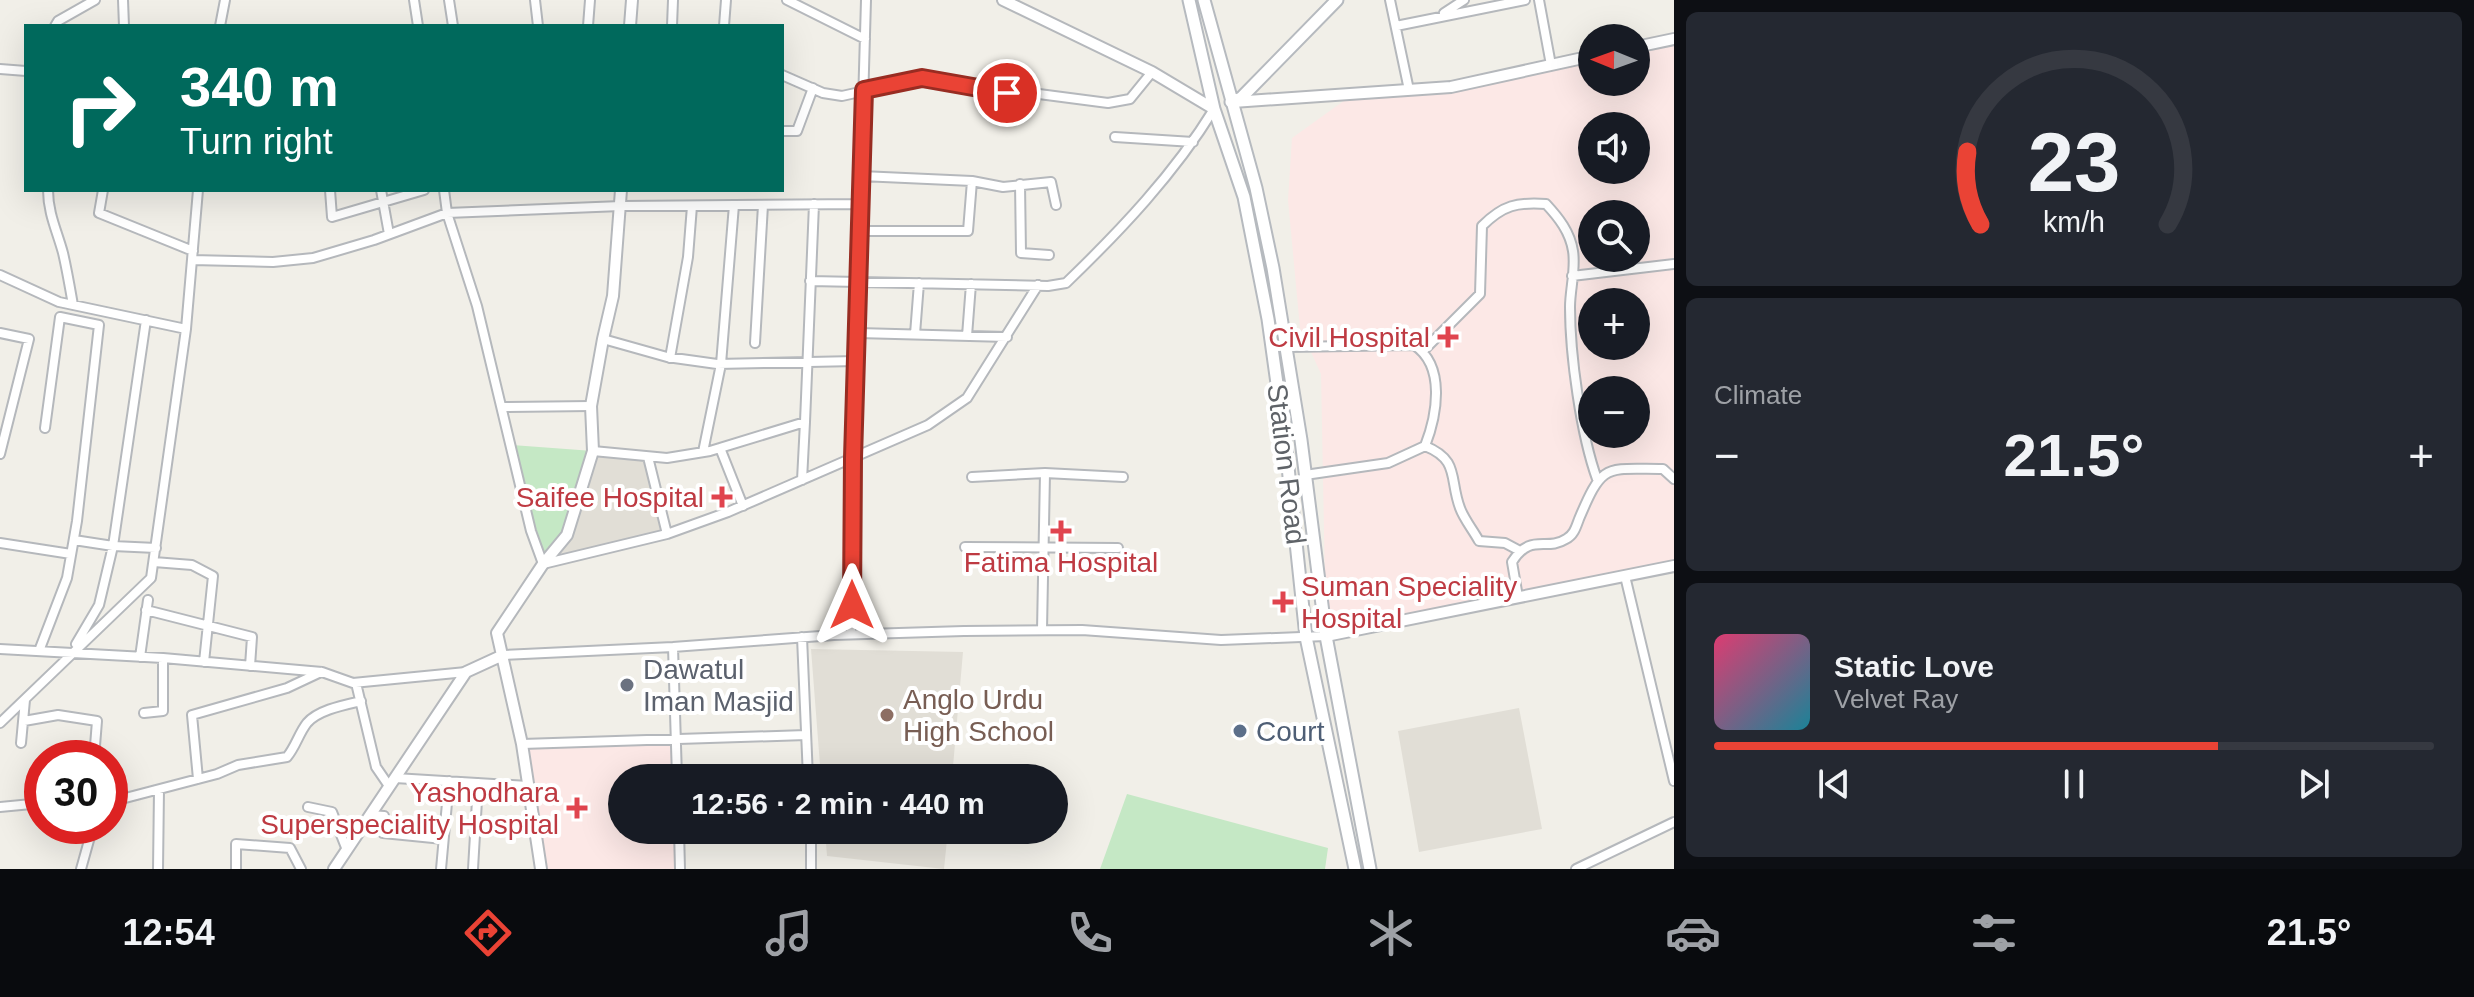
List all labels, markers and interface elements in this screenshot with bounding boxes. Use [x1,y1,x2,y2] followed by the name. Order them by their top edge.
[1578,24,1650,96] north arrow
[1578,24,1650,448] map controls
[180,55,339,118] text: 340 m
[48,56,152,160] icon: right
[973,59,1041,127] pin
[985,71,1029,115] icon: arrive
[1578,112,1650,184] button: sound
[2028,115,2120,208] text: 23
[180,121,333,162] text: Turn right
[1578,200,1650,272] button: search
[2043,206,2105,238] text: km/h
[1578,288,1650,360] button: +
[1268,322,1430,353] place label: Civil Hospital
[1437,326,1459,348] marker: Civil Hospital
[1578,376,1650,448] button: −
[1714,380,1802,410] text: Climate
[1261,382,1312,546] street label: Station Road
[2004,422,2144,489] text: 21.5°
[1714,431,1740,480] text: −
[2408,431,2434,480] text: +
[516,482,704,513] place label: Saifee Hospital
[711,486,733,508] marker: Saifee Hospital
[1050,520,1072,542] marker: Fatima Hospital
[964,547,1158,578] place label: Fatima Hospital
[810,563,894,647] position arrow
[1301,571,1517,634] place label: Suman Speciality Hospital
[1272,591,1294,613] marker: Suman Speciality Hospital
[1834,650,1994,683] text: Static Love
[643,654,794,717] place label: Dawatul Iman Masjid
[618,676,636,694] marker: Dawatul Iman Masjid
[903,684,1054,747] place label: Anglo Urdu High School
[1834,684,1958,714] text: Velvet Ray
[878,706,896,724] marker: Anglo Urdu High School
[1256,716,1325,747] place label: Court
[1231,722,1249,740] marker: Court
[24,740,128,844] speed limit sign: 30
[1812,762,1856,806] icon: previous
[2052,762,2096,806] icon: pause
[2292,762,2336,806] icon: next
[260,777,559,840] place label: Yashodhara Superspeciality Hospital
[691,787,985,820] text: 12:56 · 2 min · 440 m
[566,797,588,819] marker: Yashodhara Superspeciality Hospital
[460,905,516,961] icon: directions
[761,905,817,961] icon: music
[1062,905,1118,961] icon: phone
[1363,905,1419,961] icon: climate
[1665,905,1721,961] icon: car
[1966,905,2022,961] icon: filters
[123,912,215,953] text: 12:54
[2267,912,2351,953] text: 21.5°

